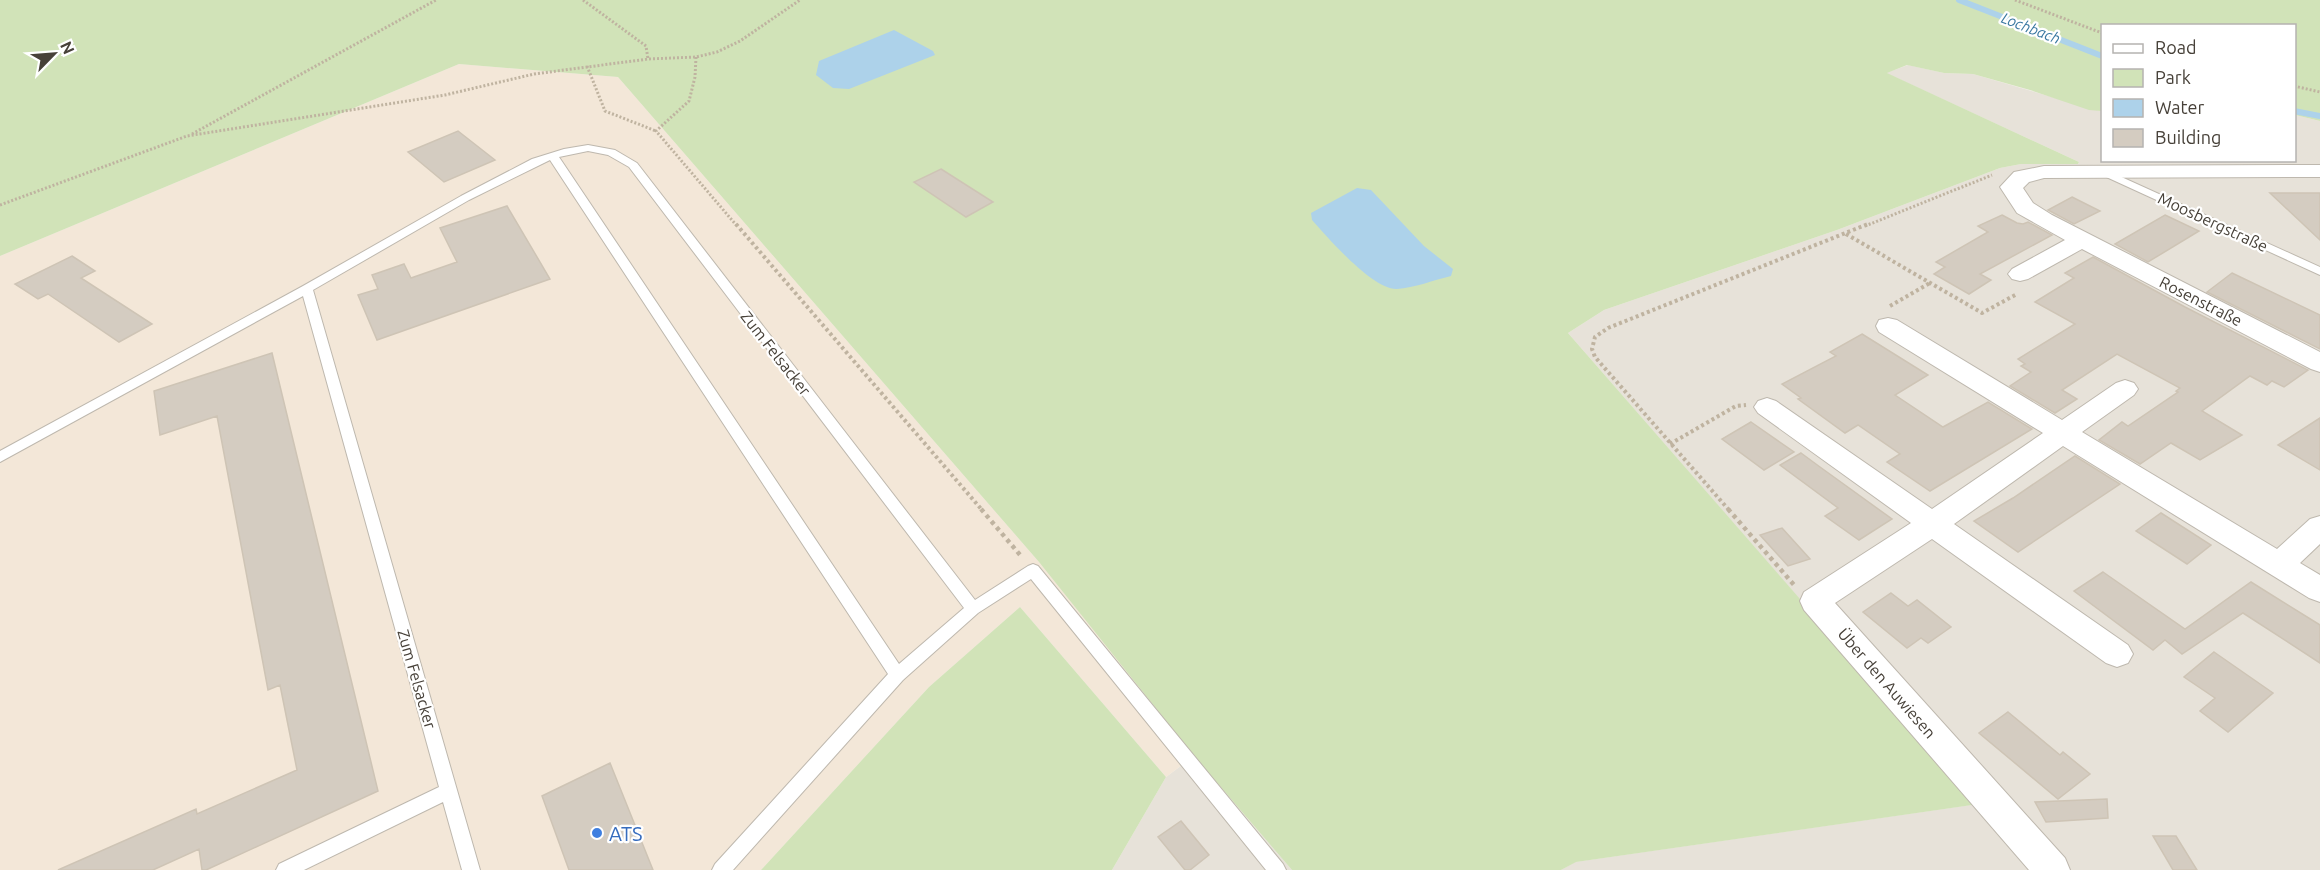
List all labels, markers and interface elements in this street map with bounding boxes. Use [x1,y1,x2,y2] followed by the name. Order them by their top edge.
[1999,9,2063,47] water label: Lochbach
[24,24,84,84] north arrow
[2101,24,2296,162] legend
[2155,37,2197,57] text: Road
[57,38,78,57] text: N
[2155,67,2191,87] text: Park
[2155,97,2205,117] text: Water
[2155,127,2221,147] text: Building
[2155,189,2271,255] street label: Moosbergstraße
[2157,273,2245,329] street label: Rosenstraße
[737,307,815,399] street label: Zum Felsacker
[1834,624,1940,742] street label: Über den Auwiesen
[394,627,440,731] street label: Zum Felsacker
[609,822,643,845] place label: ATS
[590,826,604,840] marker: ATS

